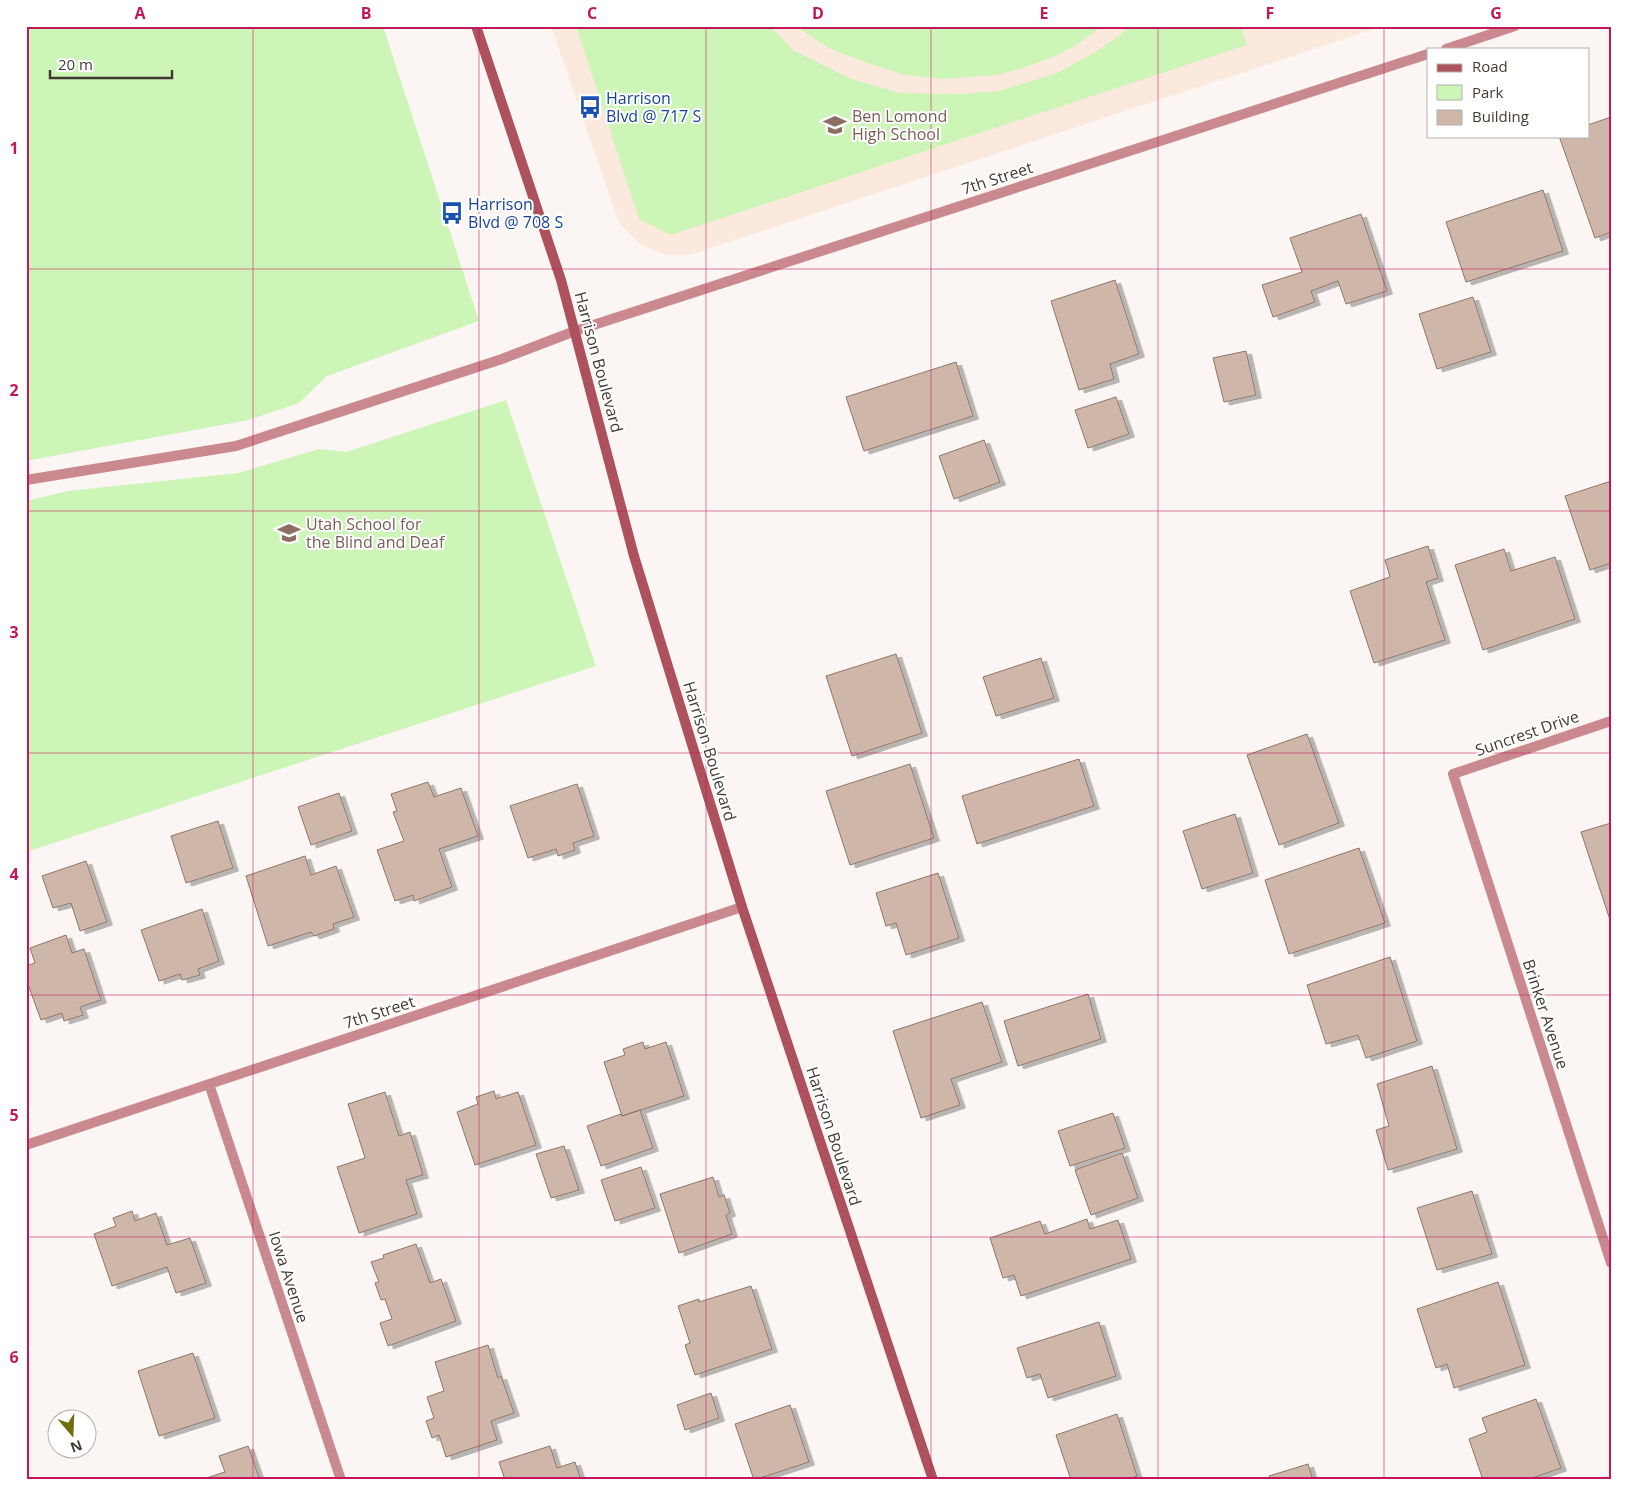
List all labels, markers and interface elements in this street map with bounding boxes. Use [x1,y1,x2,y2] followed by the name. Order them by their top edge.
[134,2,146,24] text: A
[361,2,371,24] text: B
[587,2,597,24] text: C
[812,2,824,24] text: D
[1040,2,1049,24] text: E
[1266,2,1274,24] text: F
[1490,2,1502,24] text: G
[50,48,172,80] scale bar
[1427,48,1590,138] legend
[58,54,93,74] text: 20 m
[1472,56,1508,76] text: Road
[1472,82,1503,102] text: Park
[606,87,701,127] place label: Harrison Blvd @ 717 S
[577,94,603,120] bus stop icon: Harrison Blvd @ 717 S
[852,105,947,145] place label: Ben Lomond High School
[1472,106,1529,126] text: Building
[822,112,848,138] school or university icon: Ben Lomond High School
[9,137,19,159] text: 1
[959,156,1036,200] street label: 7th Street
[468,193,563,233] place label: Harrison Blvd @ 708 S
[439,200,465,226] bus stop icon: Harrison Blvd @ 708 S
[570,289,628,435] street label: Harrison Boulevard
[9,379,19,401] text: 2
[306,513,446,553] place label: Utah School for the Blind and Deaf
[276,520,302,546] school or university icon: Utah School for the Blind and Deaf
[9,621,19,643] text: 3
[678,678,742,824] street label: Harrison Boulevard
[1472,705,1582,761] street label: Suncrest Drive
[9,863,19,885] text: 4
[1518,956,1574,1072] street label: Brinker Avenue
[341,990,418,1034] street label: 7th Street
[801,1064,867,1208] street label: Harrison Boulevard
[9,1104,19,1126] text: 5
[264,1228,314,1326] street label: Iowa Avenue
[9,1346,19,1368] text: 6
[48,1408,98,1458] north arrow
[68,1436,85,1458] text: N

